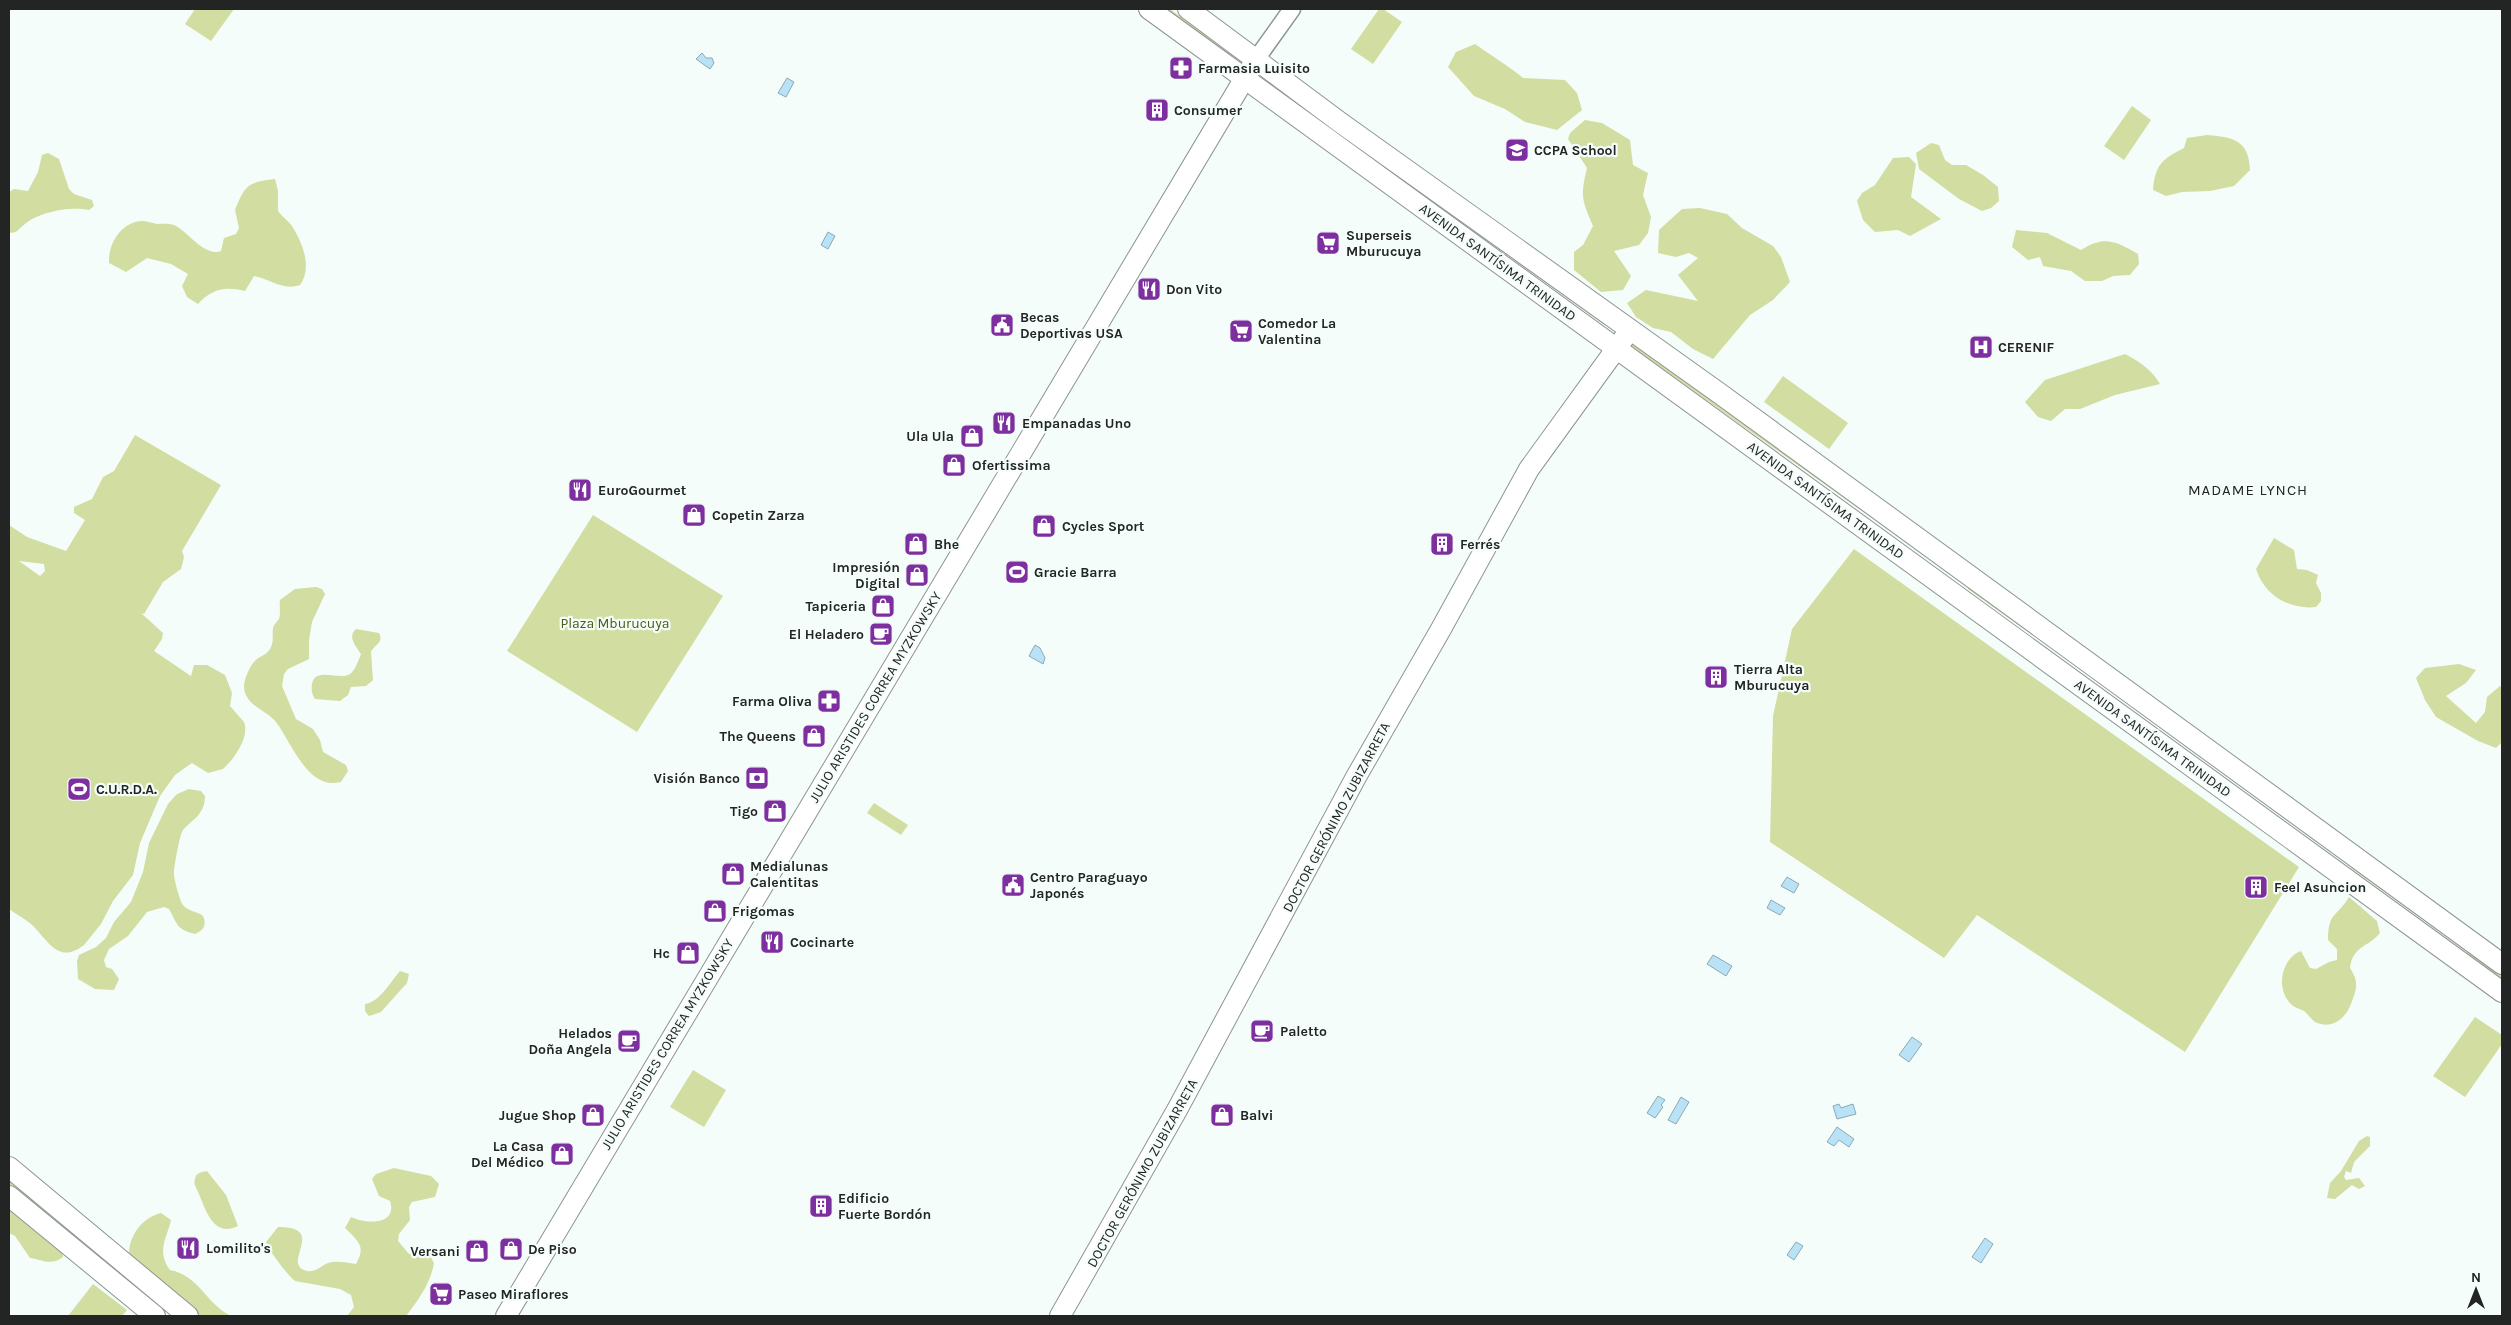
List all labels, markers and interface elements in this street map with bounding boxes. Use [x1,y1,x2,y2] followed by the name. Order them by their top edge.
[1168,55,1194,81] pharmacy icon: Farmasia Luisito
[1198,60,1310,77] place label: Farmasia Luisito
[1144,97,1170,123] building icon: Consumer
[1174,102,1242,119] place label: Consumer
[1504,137,1530,163] school or university icon: CCPA School
[1534,142,1617,159] place label: CCPA School
[1416,199,1580,325] street label: AVENIDA SANTÍSIMA TRINIDAD
[1346,227,1421,260] place label: Superseis Mburucuya
[1315,230,1341,256] supermarket icon: Superseis Mburucuya
[1136,276,1162,302] restaurant icon: Don Vito
[1166,281,1222,298] place label: Don Vito
[1020,309,1123,342] place label: Becas Deportivas USA
[989,312,1015,338] public building icon: Becas Deportivas USA
[1258,315,1336,348] place label: Comedor La Valentina
[1228,318,1254,344] supermarket icon: Comedor La Valentina
[1968,334,1994,360] hospital icon: CERENIF
[1998,339,2055,356] place label: CERENIF
[991,410,1017,436] restaurant icon: Empanadas Uno
[1022,415,1131,432] place label: Empanadas Uno
[959,423,985,449] shop icon: Ula Ula
[906,428,954,445] place label: Ula Ula
[1744,437,1908,563] street label: AVENIDA SANTÍSIMA TRINIDAD
[941,452,967,478] shop icon: Ofertissima
[972,457,1051,474] place label: Ofertissima
[567,477,593,503] restaurant icon: EuroGourmet
[2188,481,2308,499] district label: MADAME LYNCH
[598,482,687,499] place label: EuroGourmet
[681,502,707,528] shop icon: Copetin Zarza
[712,507,805,524] place label: Copetin Zarza
[1031,513,1057,539] shop icon: Cycles Sport
[1062,518,1145,535] place label: Cycles Sport
[903,531,929,557] shop icon: Bhe
[1429,531,1455,557] building icon: Ferrés
[934,536,959,553] place label: Bhe
[1460,536,1500,553] place label: Ferrés
[832,559,900,592] place label: Impresión Digital
[1004,559,1030,585] sports icon: Gracie Barra
[904,562,930,588] shop icon: Impresión Digital
[1034,564,1117,581] place label: Gracie Barra
[806,588,945,806] street label: JULIO ARISTIDES CORREA MYZKOWSKY
[870,593,896,619] shop icon: Tapiceria
[805,598,866,615] place label: Tapiceria
[560,615,670,632] park label: Plaza Mburucuya
[868,621,894,647] cafe icon: El Heladero
[789,626,864,643] place label: El Heladero
[1734,661,1809,694] place label: Tierra Alta Mburucuya
[1703,664,1729,690] building icon: Tierra Alta Mburucuya
[2071,675,2235,801] street label: AVENIDA SANTÍSIMA TRINIDAD
[816,688,842,714] pharmacy icon: Farma Oliva
[732,693,812,710] place label: Farma Oliva
[1279,719,1394,915] street label: DOCTOR GERÓNIMO ZUBIZARRETA
[801,723,827,749] shop icon: The Queens
[720,728,796,745] place label: The Queens
[744,765,770,791] bank icon: Visión Banco
[653,770,740,787] place label: Visión Banco
[66,776,92,802] sports icon: C.U.R.D.A.
[96,781,157,798] place label: C.U.R.D.A.
[762,798,788,824] shop icon: Tigo
[730,803,758,820] place label: Tigo
[750,858,828,891] place label: Medialunas Calentitas
[720,861,746,887] shop icon: Medialunas Calentitas
[1030,869,1148,902] place label: Centro Paraguayo Japonés
[1000,872,1026,898] public building icon: Centro Paraguayo Japonés
[2243,874,2269,900] building icon: Feel Asuncion
[2274,879,2366,896] place label: Feel Asuncion
[702,898,728,924] shop icon: Frigomas
[732,903,795,920] place label: Frigomas
[759,929,785,955] restaurant icon: Cocinarte
[790,934,854,951] place label: Cocinarte
[598,935,737,1153] street label: JULIO ARISTIDES CORREA MYZKOWSKY
[675,940,701,966] shop icon: Hc
[653,945,670,962] place label: Hc
[1249,1018,1275,1044] cafe icon: Paletto
[1280,1023,1327,1040] place label: Paletto
[529,1025,612,1058] place label: Helados Doña Angela
[616,1028,642,1054] cafe icon: Helados Doña Angela
[1083,1076,1201,1270] street label: DOCTOR GERÓNIMO ZUBIZARRETA
[580,1102,606,1128] shop icon: Jugue Shop
[1209,1102,1235,1128] shop icon: Balvi
[499,1107,576,1124] place label: Jugue Shop
[1240,1107,1273,1124] place label: Balvi
[471,1138,544,1171] place label: La Casa Del Médico
[549,1141,575,1167] shop icon: La Casa Del Médico
[838,1190,931,1223] place label: Edificio Fuerte Bordón
[808,1193,834,1219] building icon: Edificio Fuerte Bordón
[175,1235,201,1261] restaurant icon: Lomilito's
[498,1236,524,1262] shop icon: De Piso
[464,1238,490,1264] shop icon: Versani
[206,1240,271,1257] place label: Lomilito's
[528,1241,577,1258] place label: De Piso
[410,1243,460,1260] place label: Versani
[2451,1265,2501,1315] north arrow
[2471,1269,2481,1286] text: N
[428,1281,454,1307] supermarket icon: Paseo Miraflores
[458,1286,569,1303] place label: Paseo Miraflores

